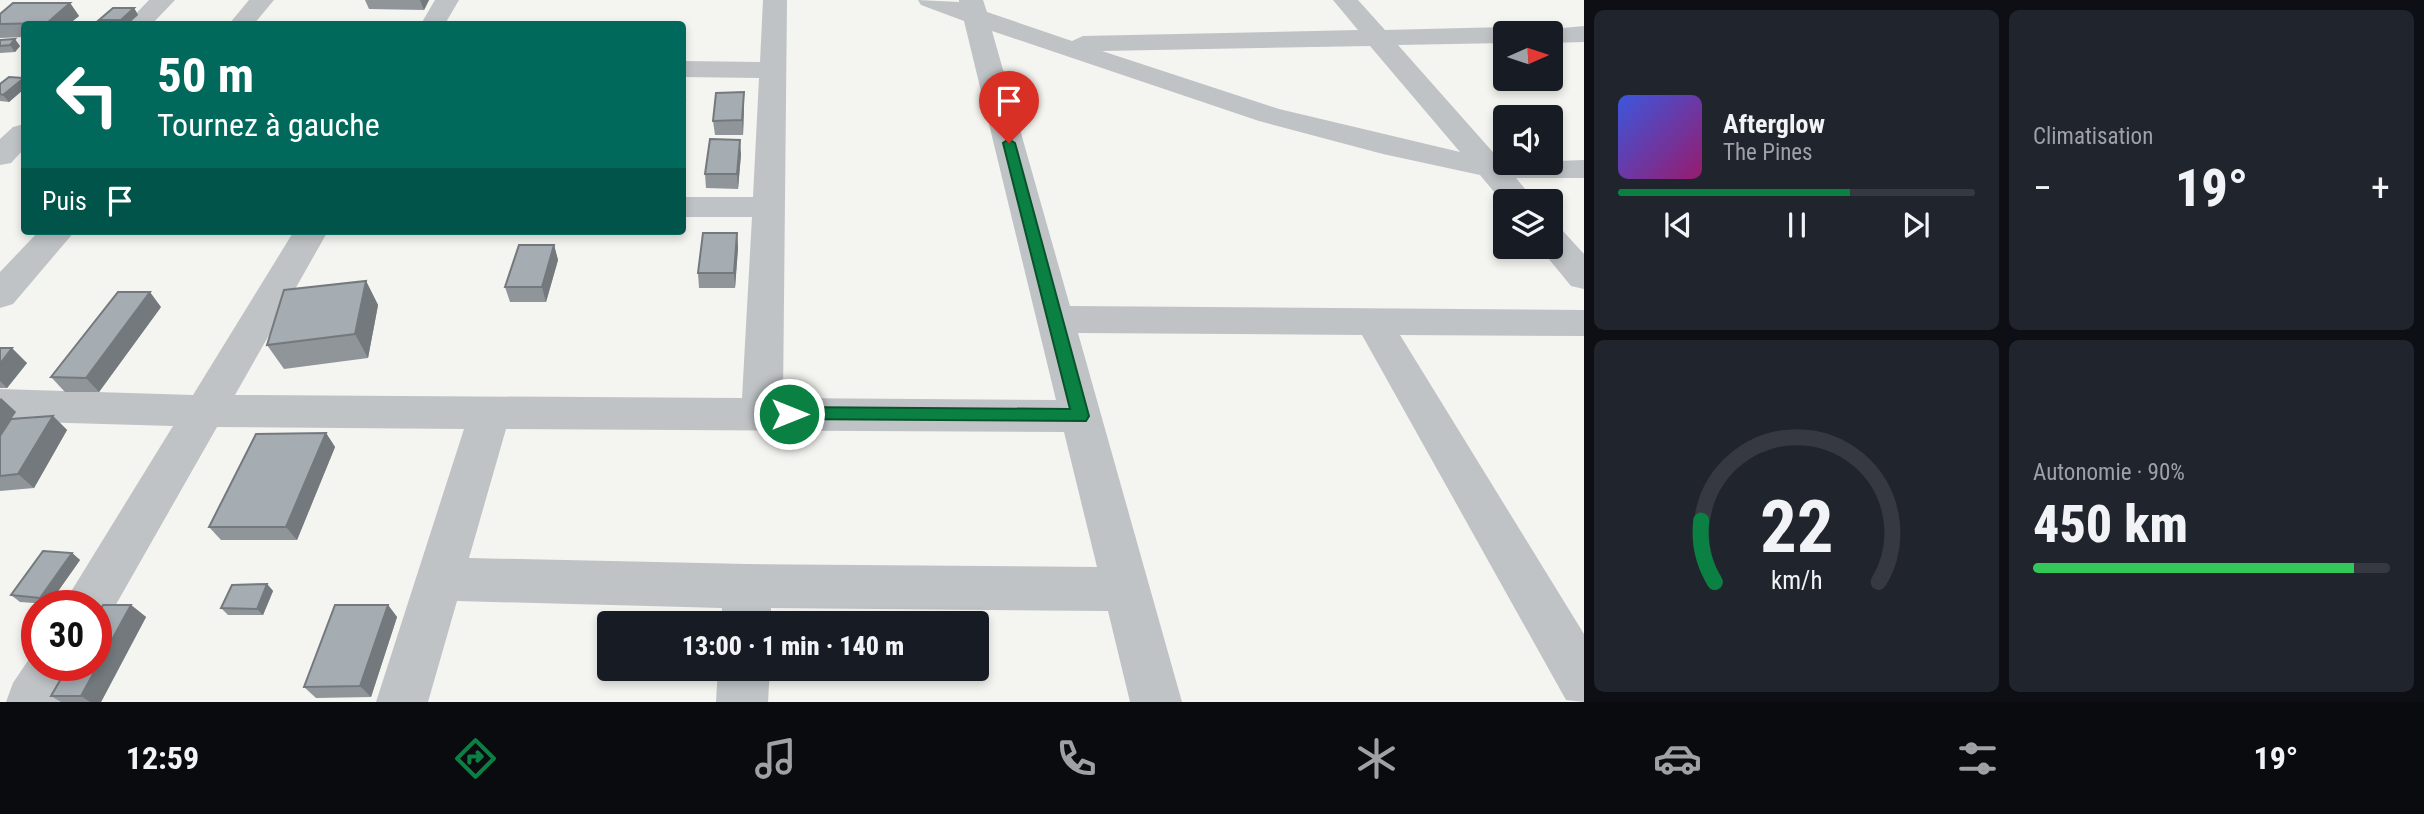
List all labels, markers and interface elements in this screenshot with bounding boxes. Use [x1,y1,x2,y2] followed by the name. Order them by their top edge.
[1493,21,1563,91] north arrow
[1493,21,1563,259] map controls
[157,47,254,104] text: 50 m
[42,49,133,140] icon: left
[979,71,1039,143] pin
[990,82,1028,120] icon: arrive
[1493,105,1563,175] button: sound
[157,106,380,144] text: Tournez à gauche
[1723,109,1825,139] text: Afterglow
[2033,123,2153,150] text: Climatisation
[1723,139,1813,166] text: The Pines
[2175,158,2248,219] text: 19°
[2033,166,2052,210] text: −
[2371,166,2390,210] text: +
[101,182,139,220] icon: arrive
[42,186,87,216] text: Puis
[1493,189,1563,259] button: layers
[1659,206,1697,244] icon: previous
[1778,206,1816,244] icon: pause
[1897,206,1935,244] icon: next
[752,377,826,451] position arrow
[2033,459,2185,486] text: Autonomie · 90%
[1760,484,1833,570] text: 22
[2033,494,2188,555] text: 450 km
[1771,566,1822,595] text: km/h
[21,590,112,681] speed limit sign: 30
[682,631,904,661] text: 13:00 · 1 min · 140 m
[451,734,500,783] icon: directions
[751,734,800,783] icon: music
[1052,734,1101,783] icon: phone
[1352,734,1401,783] icon: climate
[1653,734,1702,783] icon: car
[1953,734,2002,783] icon: filters
[126,739,199,777] text: 12:59
[2253,739,2298,777] text: 19°

